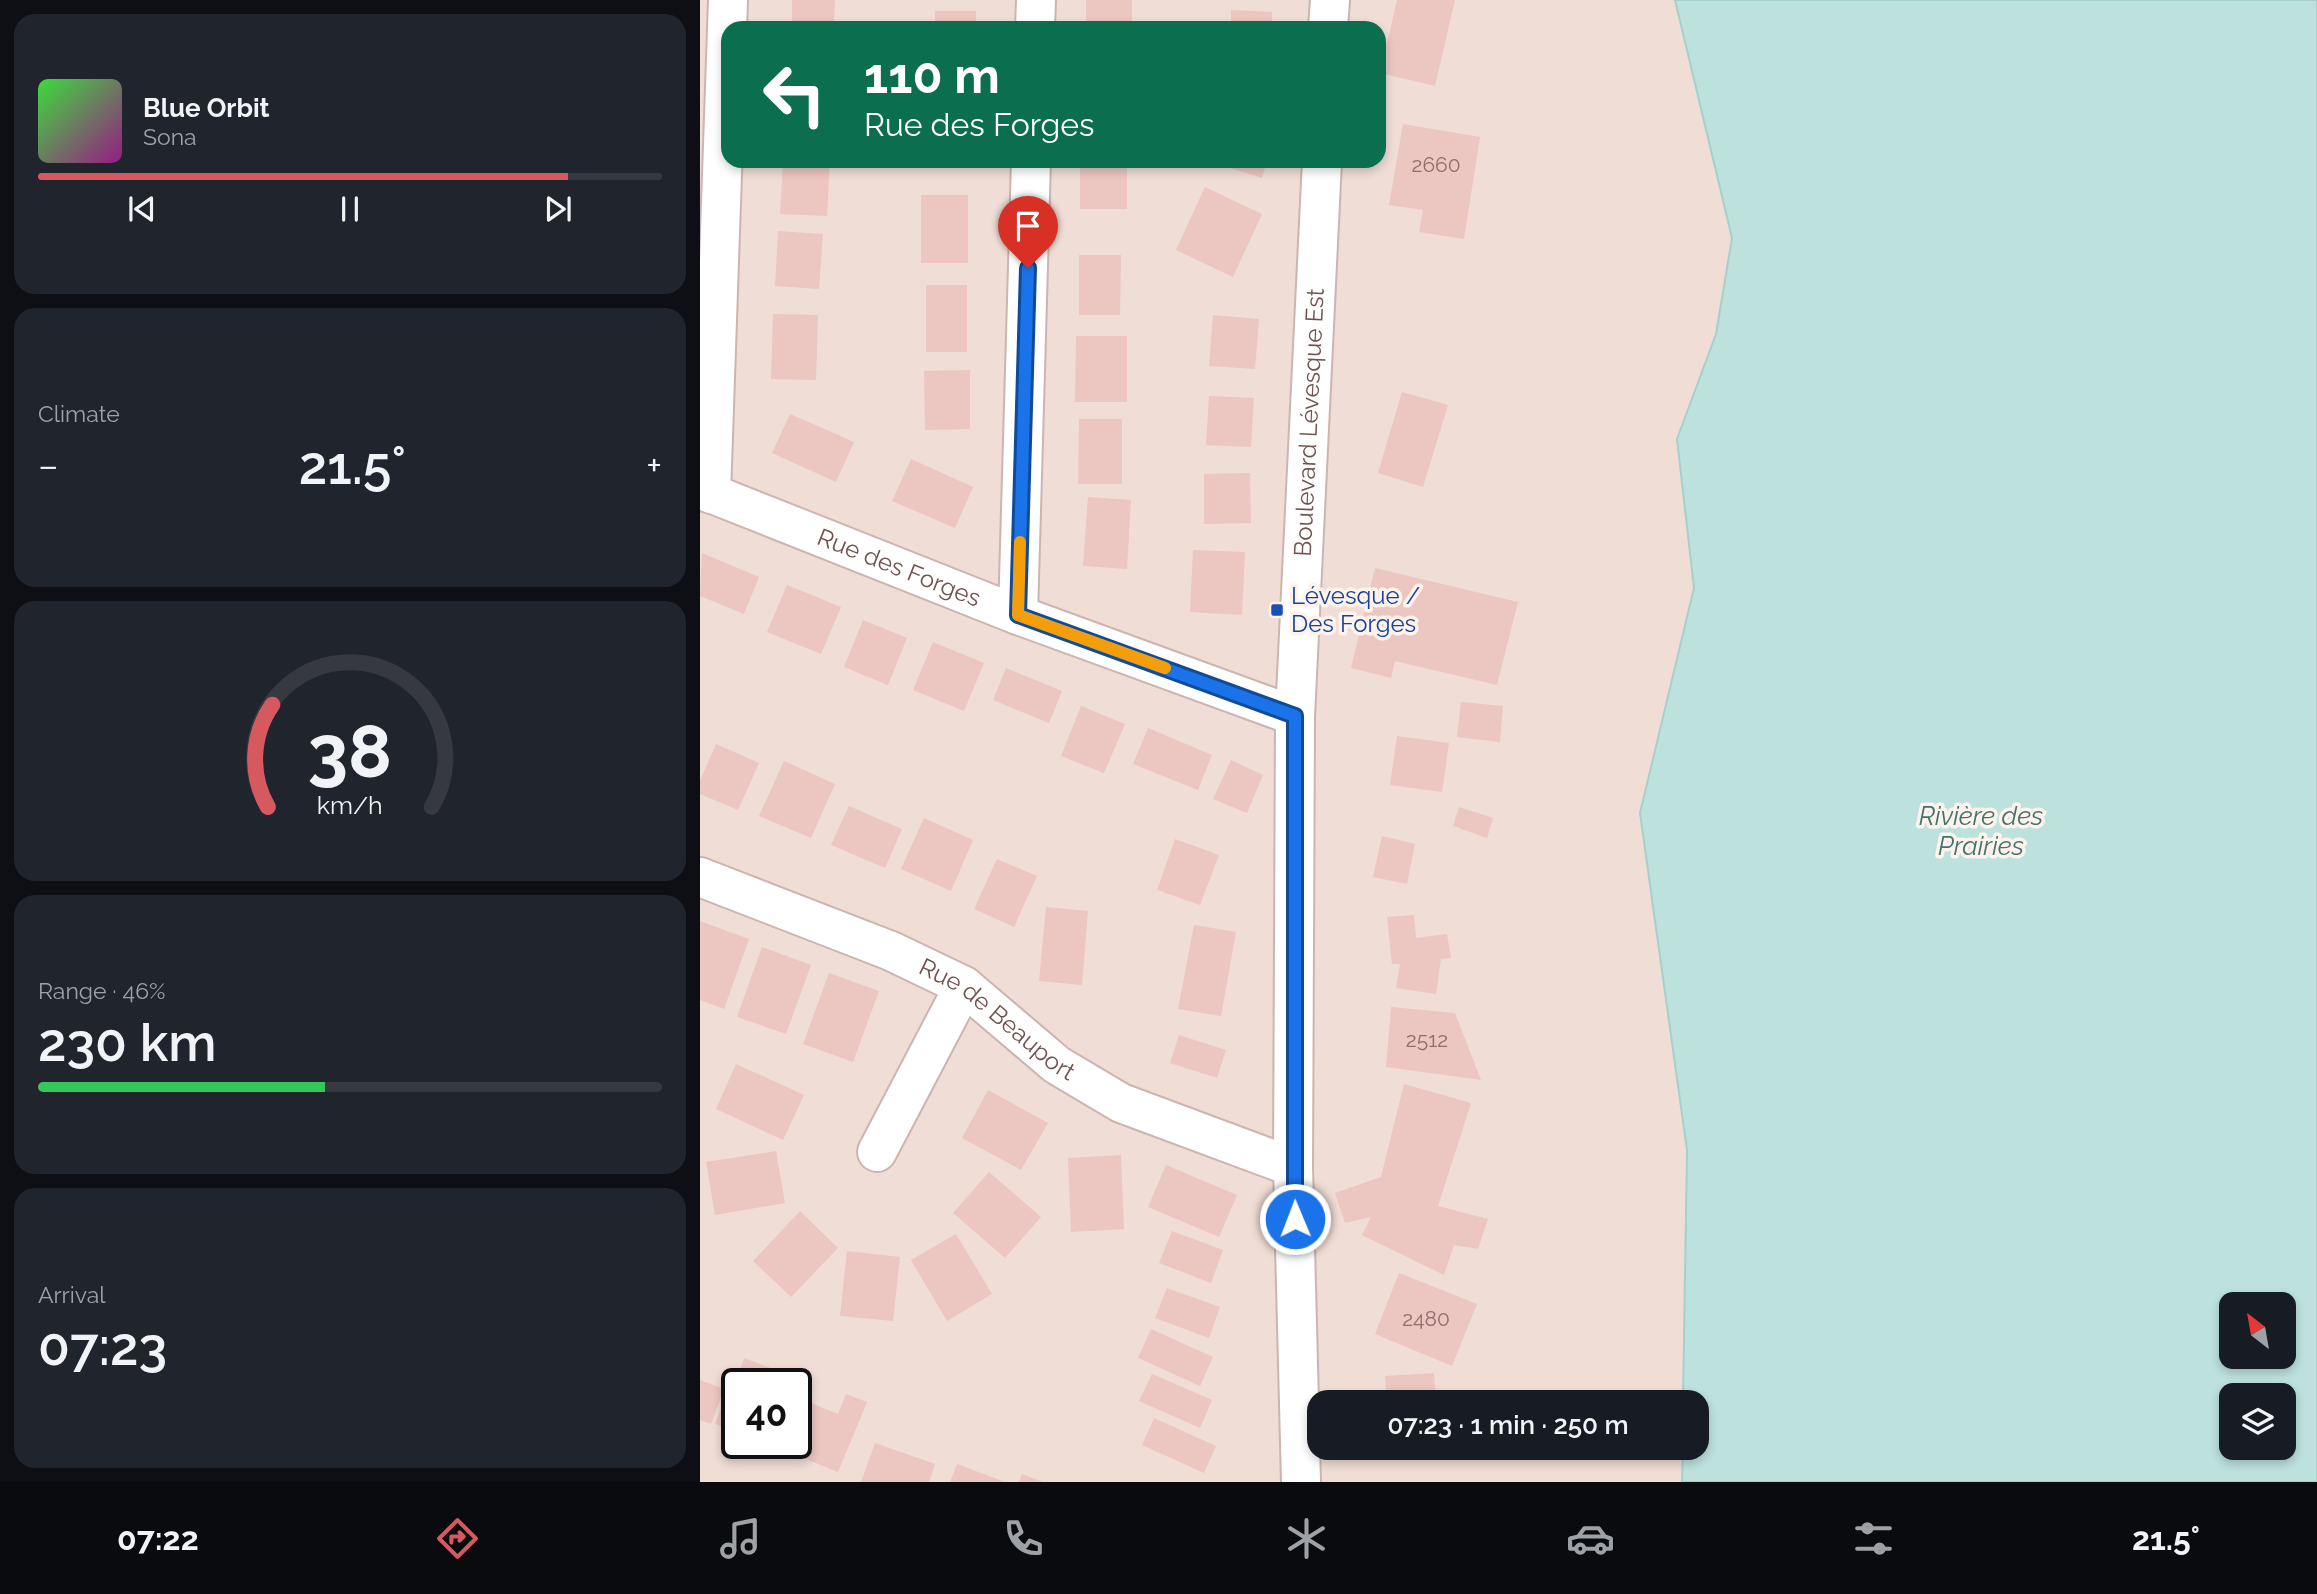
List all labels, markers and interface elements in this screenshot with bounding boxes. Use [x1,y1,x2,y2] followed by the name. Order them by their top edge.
[864,47,1000,104] text: 110 m
[749,49,840,140] icon: left
[143,93,270,123] text: Blue Orbit
[864,106,1095,143] text: Rue des Forges
[143,123,197,150] text: Sona
[1411,152,1461,177] house number: 2660
[123,190,161,228] icon: previous
[331,190,369,228] icon: pause
[539,190,577,228] icon: next
[998,196,1058,268] pin
[1009,207,1047,245] icon: arrive
[1288,288,1330,557] street label: Boulevard Lévesque Est
[38,400,120,427] text: Climate
[299,435,406,496] text: 21.5°
[38,443,58,488] text: −
[646,443,662,488] text: +
[813,522,985,613] street label: Rue des Forges
[1291,581,1420,638] place label: Lévesque / Des Forges
[1269,602,1285,618] marker: Lévesque / Des Forges
[308,709,392,794] text: 38
[317,790,383,820] text: km/h
[1919,801,2043,861] water label: Rivière des Prairies
[915,952,1080,1086] street label: Rue de Beauport
[38,977,165,1004] text: Range · 46%
[38,1012,217,1073] text: 230 km
[1406,1027,1448,1052] house number: 2512
[1258,1182,1332,1256] position arrow
[38,1281,105,1308] text: Arrival
[2219,1292,2296,1368] north arrow
[2219,1292,2296,1460] map controls
[1402,1306,1450,1331] house number: 2480
[38,1316,167,1377] text: 07:23
[721,1368,812,1459] speed limit sign: 40
[2219,1383,2296,1460] button: layers
[1388,1410,1629,1440] text: 07:23 · 1 min · 250 m
[433,1514,482,1563] icon: directions
[716,1514,765,1563] icon: music
[999,1514,1048,1563] icon: phone
[1282,1514,1331,1563] icon: climate
[1566,1514,1615,1563] icon: car
[1849,1514,1898,1563] icon: filters
[117,1520,199,1557] text: 07:22
[2132,1520,2200,1557] text: 21.5°

